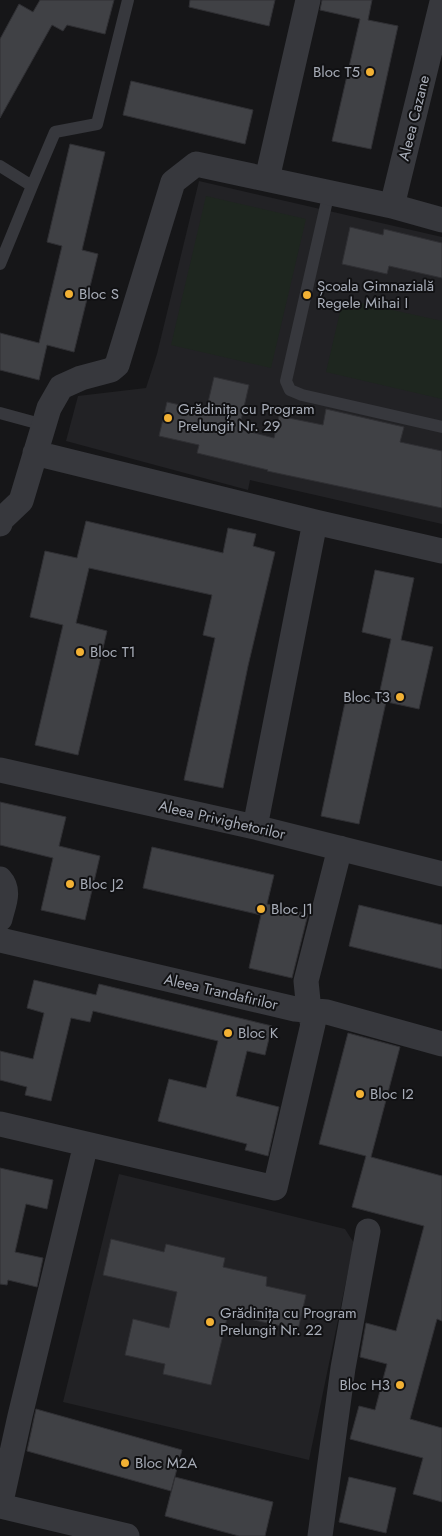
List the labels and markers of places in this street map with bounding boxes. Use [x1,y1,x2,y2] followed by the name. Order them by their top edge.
[313,61,360,83] place label: Bloc T5
[364,66,376,78] marker: Bloc T5
[317,275,434,314] place label: Școala Gimnazială Regele Mihai I
[79,283,119,305] place label: Bloc S
[63,288,75,300] marker: Bloc S
[301,289,313,301] marker: Școala Gimnazială Regele Mihai I
[178,398,315,437] place label: Grădinița cu Program Prelungit Nr. 29
[162,412,174,424] marker: Grădinița cu Program Prelungit Nr. 29
[90,641,135,663] place label: Bloc T1
[74,646,86,658] marker: Bloc T1
[343,686,390,708] place label: Bloc T3
[394,691,406,703] marker: Bloc T3
[80,873,124,895] place label: Bloc J2
[64,878,76,890] marker: Bloc J2
[271,898,313,920] place label: Bloc J1
[255,903,267,915] marker: Bloc J1
[238,1022,279,1044] place label: Bloc K
[222,1027,234,1039] marker: Bloc K
[370,1083,414,1105] place label: Bloc I2
[354,1088,366,1100] marker: Bloc I2
[220,1302,357,1341] place label: Grădinița cu Program Prelungit Nr. 22
[204,1316,216,1328] marker: Grădinița cu Program Prelungit Nr. 22
[339,1374,390,1396] place label: Bloc H3
[394,1379,406,1391] marker: Bloc H3
[135,1452,197,1474] place label: Bloc M2A
[119,1457,131,1469] marker: Bloc M2A

